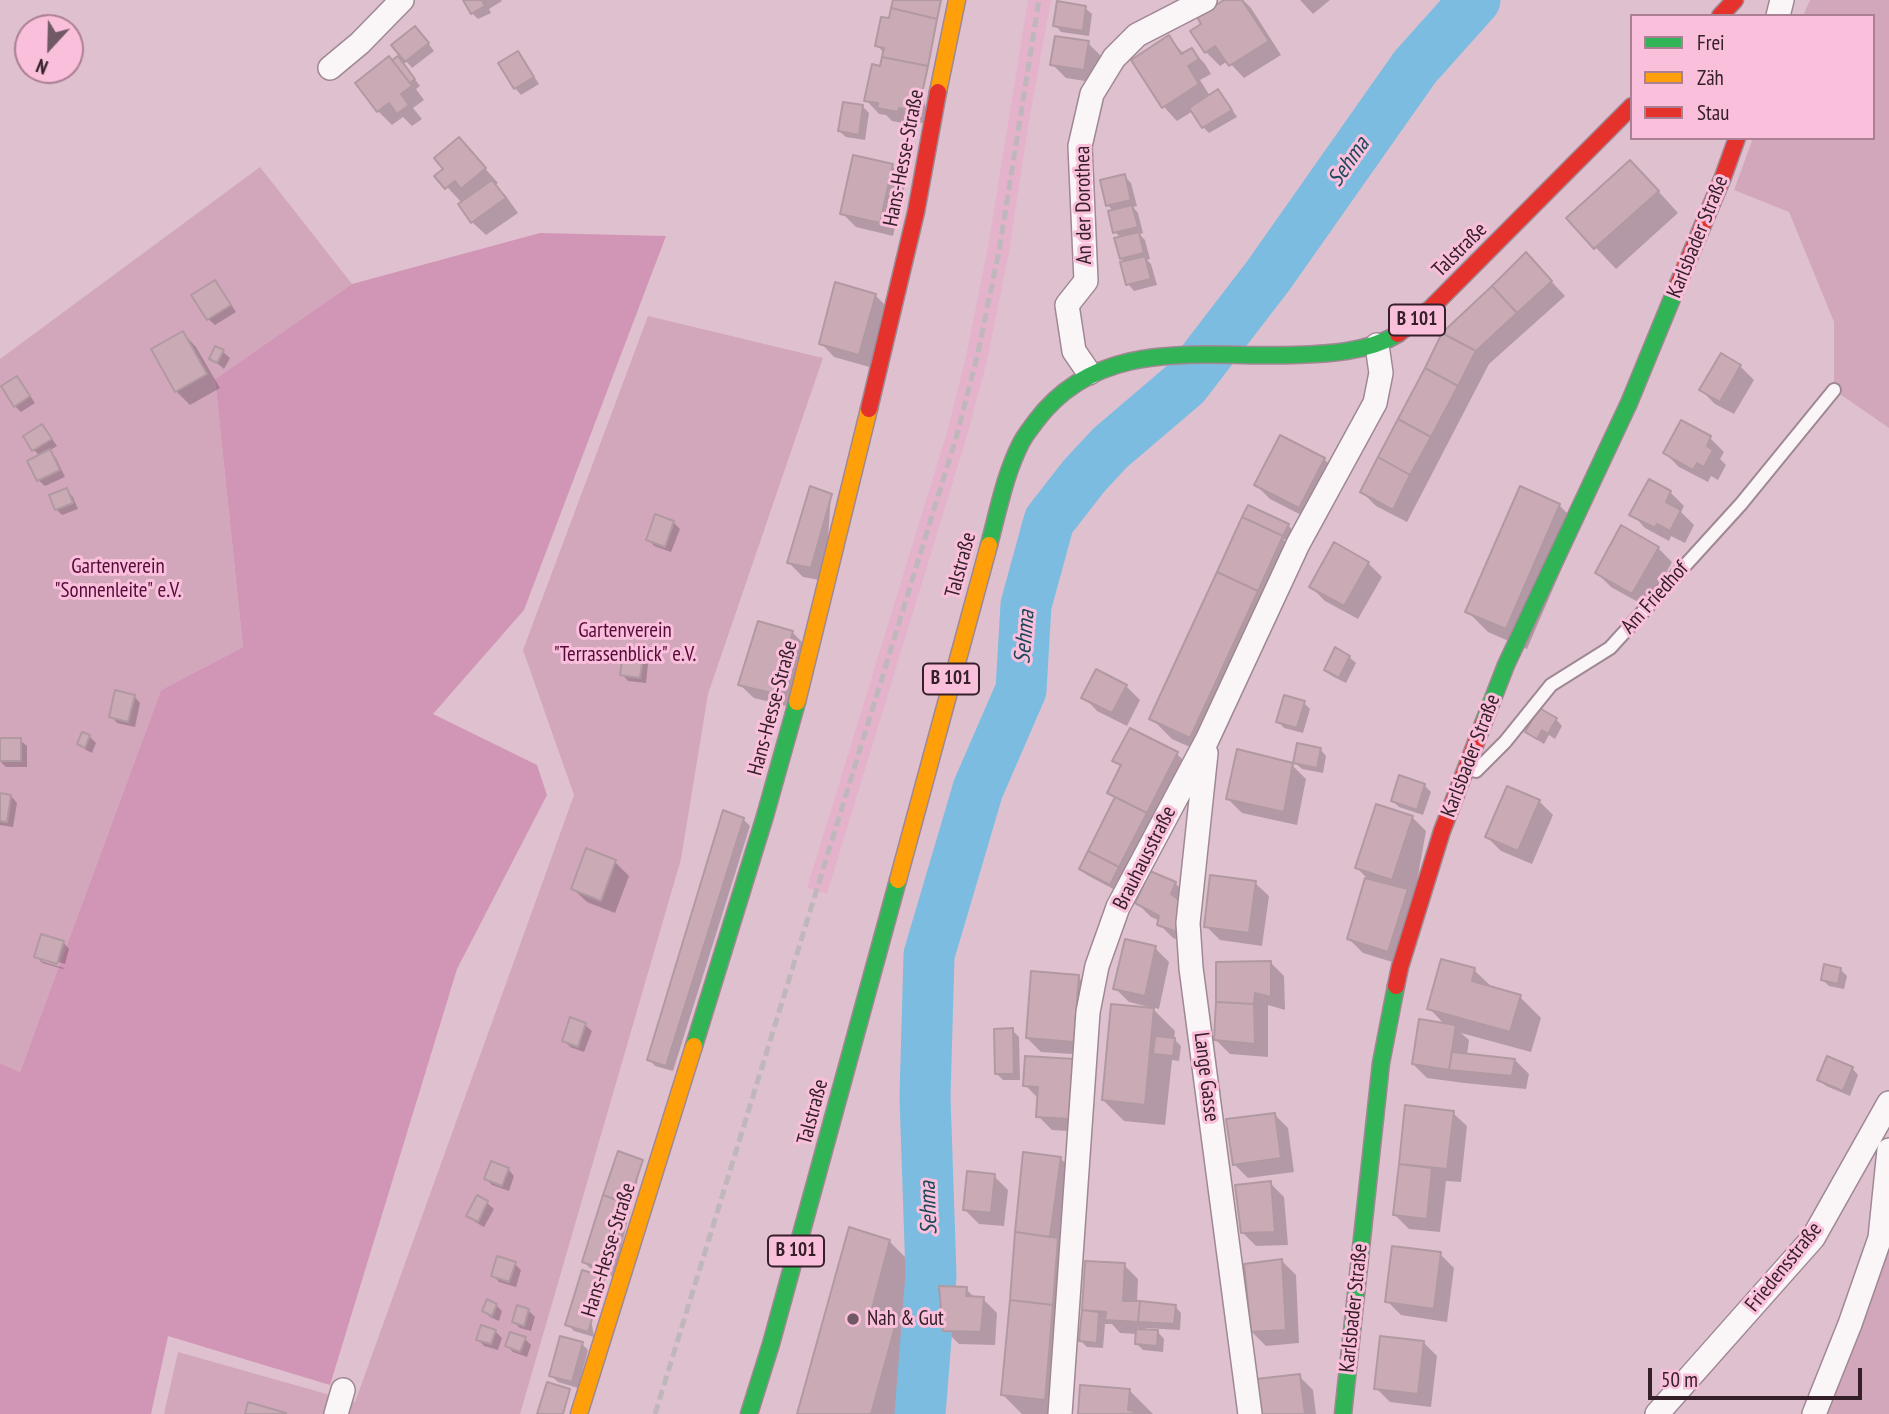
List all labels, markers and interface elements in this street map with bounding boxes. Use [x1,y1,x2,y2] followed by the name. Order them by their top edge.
[14,14,84,84] north arrow
[1630,14,1875,140] legend
[1697,29,1725,56] text: Frei
[33,54,51,80] text: N
[1697,64,1724,91] text: Zäh
[878,87,930,229] street label: Hans-Hesse-Straße
[1697,99,1729,126] text: Stau
[1322,132,1376,192] water label: Sehma
[1070,145,1098,265] street label: An der Dorothea
[1662,172,1734,302] street label: Karlsbader Straße
[1427,217,1493,283] street label: Talstraße
[1389,304,1445,336] road number: B 101
[940,529,982,601] street label: Talstraße
[55,554,181,604] park label: Gartenverein "Sonnenleite" e.V.
[1616,557,1694,639] street label: Am Friedhof
[1009,609,1041,665] water label: Sehma
[554,618,696,668] park label: Gartenverein "Terrassenblick" e.V.
[743,638,803,778] street label: Hans-Hesse-Straße
[923,664,979,694] road number: B 101
[1436,691,1506,821] street label: Karlsbader Straße
[1108,802,1182,914] street label: Brauhausstraße
[1188,1031,1224,1123] street label: Lange Gasse
[792,1076,834,1148] street label: Talstraße
[577,1180,641,1320] street label: Hans-Hesse-Straße
[914,1181,944,1235] water label: Sehma
[1740,1217,1828,1317] street label: Friedensstraße
[768,1236,824,1266] road number: B 101
[1335,1242,1373,1374] street label: Karlsbader Straße
[867,1306,944,1332] place label: Nah & Gut
[845,1311,861,1327] marker: Nah & Gut
[1651,1354,1864,1398] scale bar
[1661,1366,1698,1393] text: 50 m

